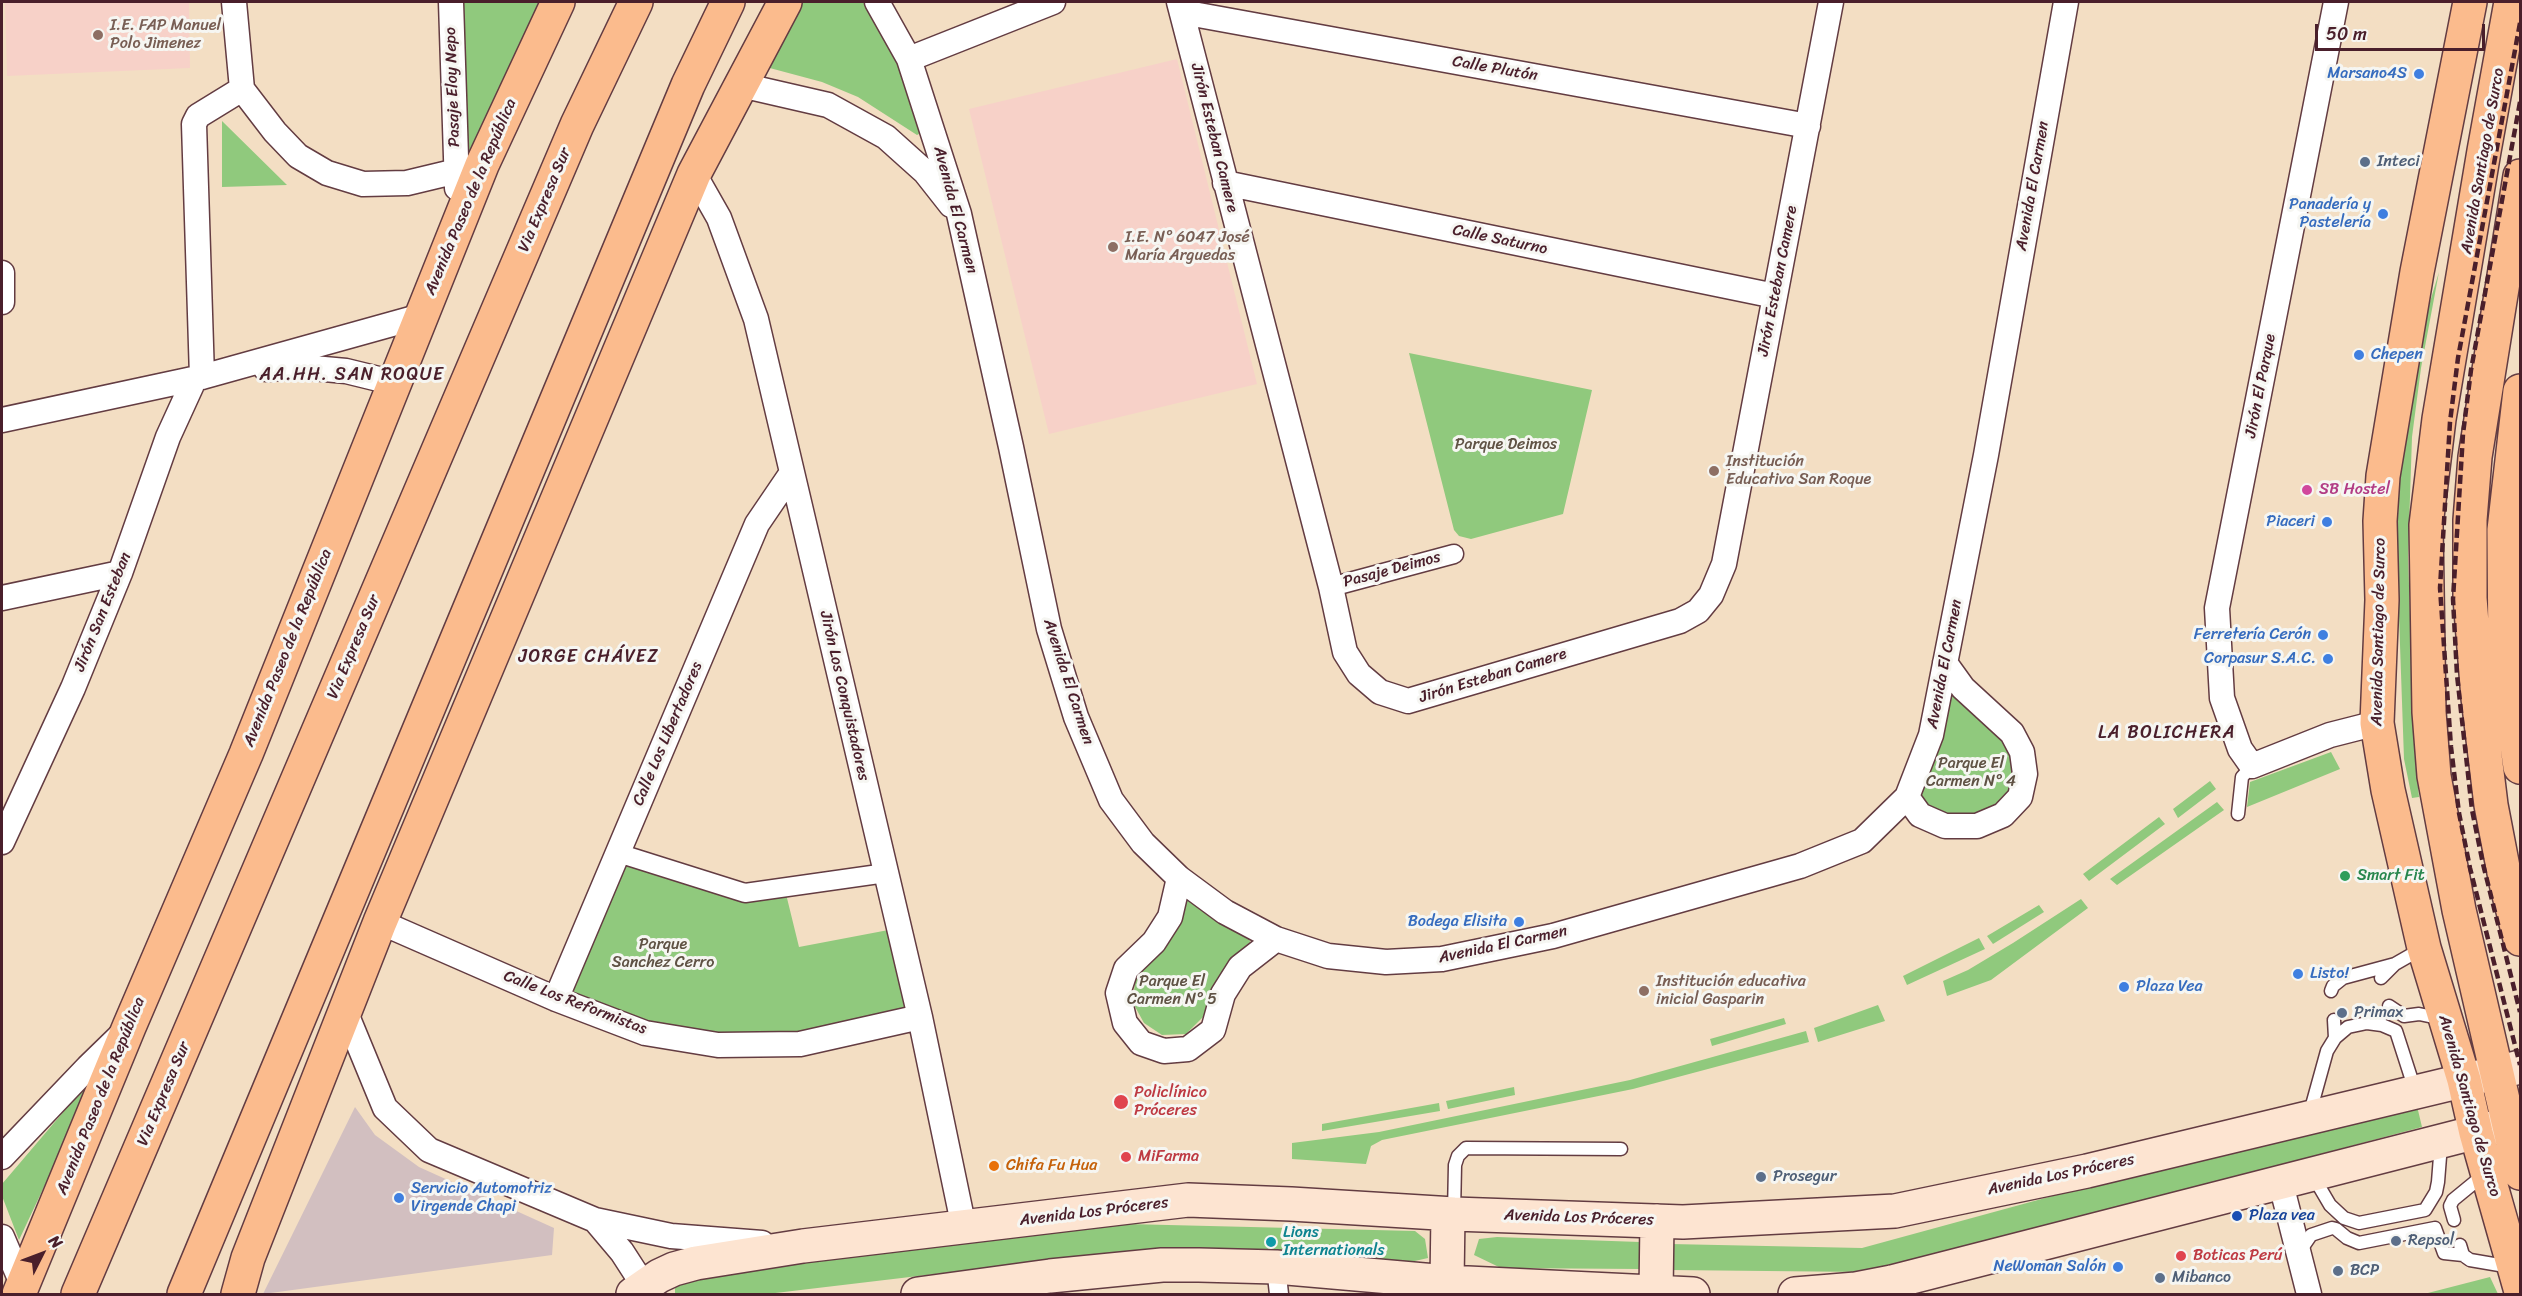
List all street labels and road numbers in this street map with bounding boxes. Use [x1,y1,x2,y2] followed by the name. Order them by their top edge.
[441,27,465,147] street label: Pasaje Eloy Nepo
[1451,52,1539,86] street label: Calle Plutón
[1186,61,1242,215] street label: Jirón Esteban Camere
[2457,67,2509,255] street label: Avenida Santiago de Surco
[421,96,521,298] street label: Avenida Paseo de la República
[2012,120,2054,252] street label: Avenida El Carmen
[929,144,981,276] street label: Avenida El Carmen
[514,145,576,255] street label: Via Expresa Sur
[1754,204,1802,358] street label: Jirón Esteban Camere
[1451,221,1549,259] street label: Calle Saturno
[2242,332,2280,440] street label: Jirón El Parque
[2368,538,2390,726] street label: Avenida Santiago de Surco
[240,546,336,750] street label: Avenida Paseo de la República
[1341,548,1443,592] street label: Pasaje Deimos
[70,550,136,674] street label: Jirón San Esteban
[323,592,385,702] street label: Via Expresa Sur
[1923,598,1967,730] street label: Avenida El Carmen
[815,609,873,783] street label: Jirón Los Conquistadores
[1039,617,1097,747] street label: Avenida El Carmen
[1417,644,1569,708] street label: Jirón Esteban Camere
[629,659,707,809] street label: Calle Los Libertadores
[1437,922,1569,968] street label: Avenida El Carmen
[501,967,649,1039] street label: Calle Los Reformistas
[53,994,149,1198] street label: Avenida Paseo de la República
[2434,1013,2504,1199] street label: Avenida Santiago de Surco
[133,1039,195,1149] street label: Via Expresa Sur
[1986,1150,2136,1200] street label: Avenida Los Próceres
[1019,1193,1169,1231] street label: Avenida Los Próceres
[1504,1206,1654,1230] street label: Avenida Los Próceres

